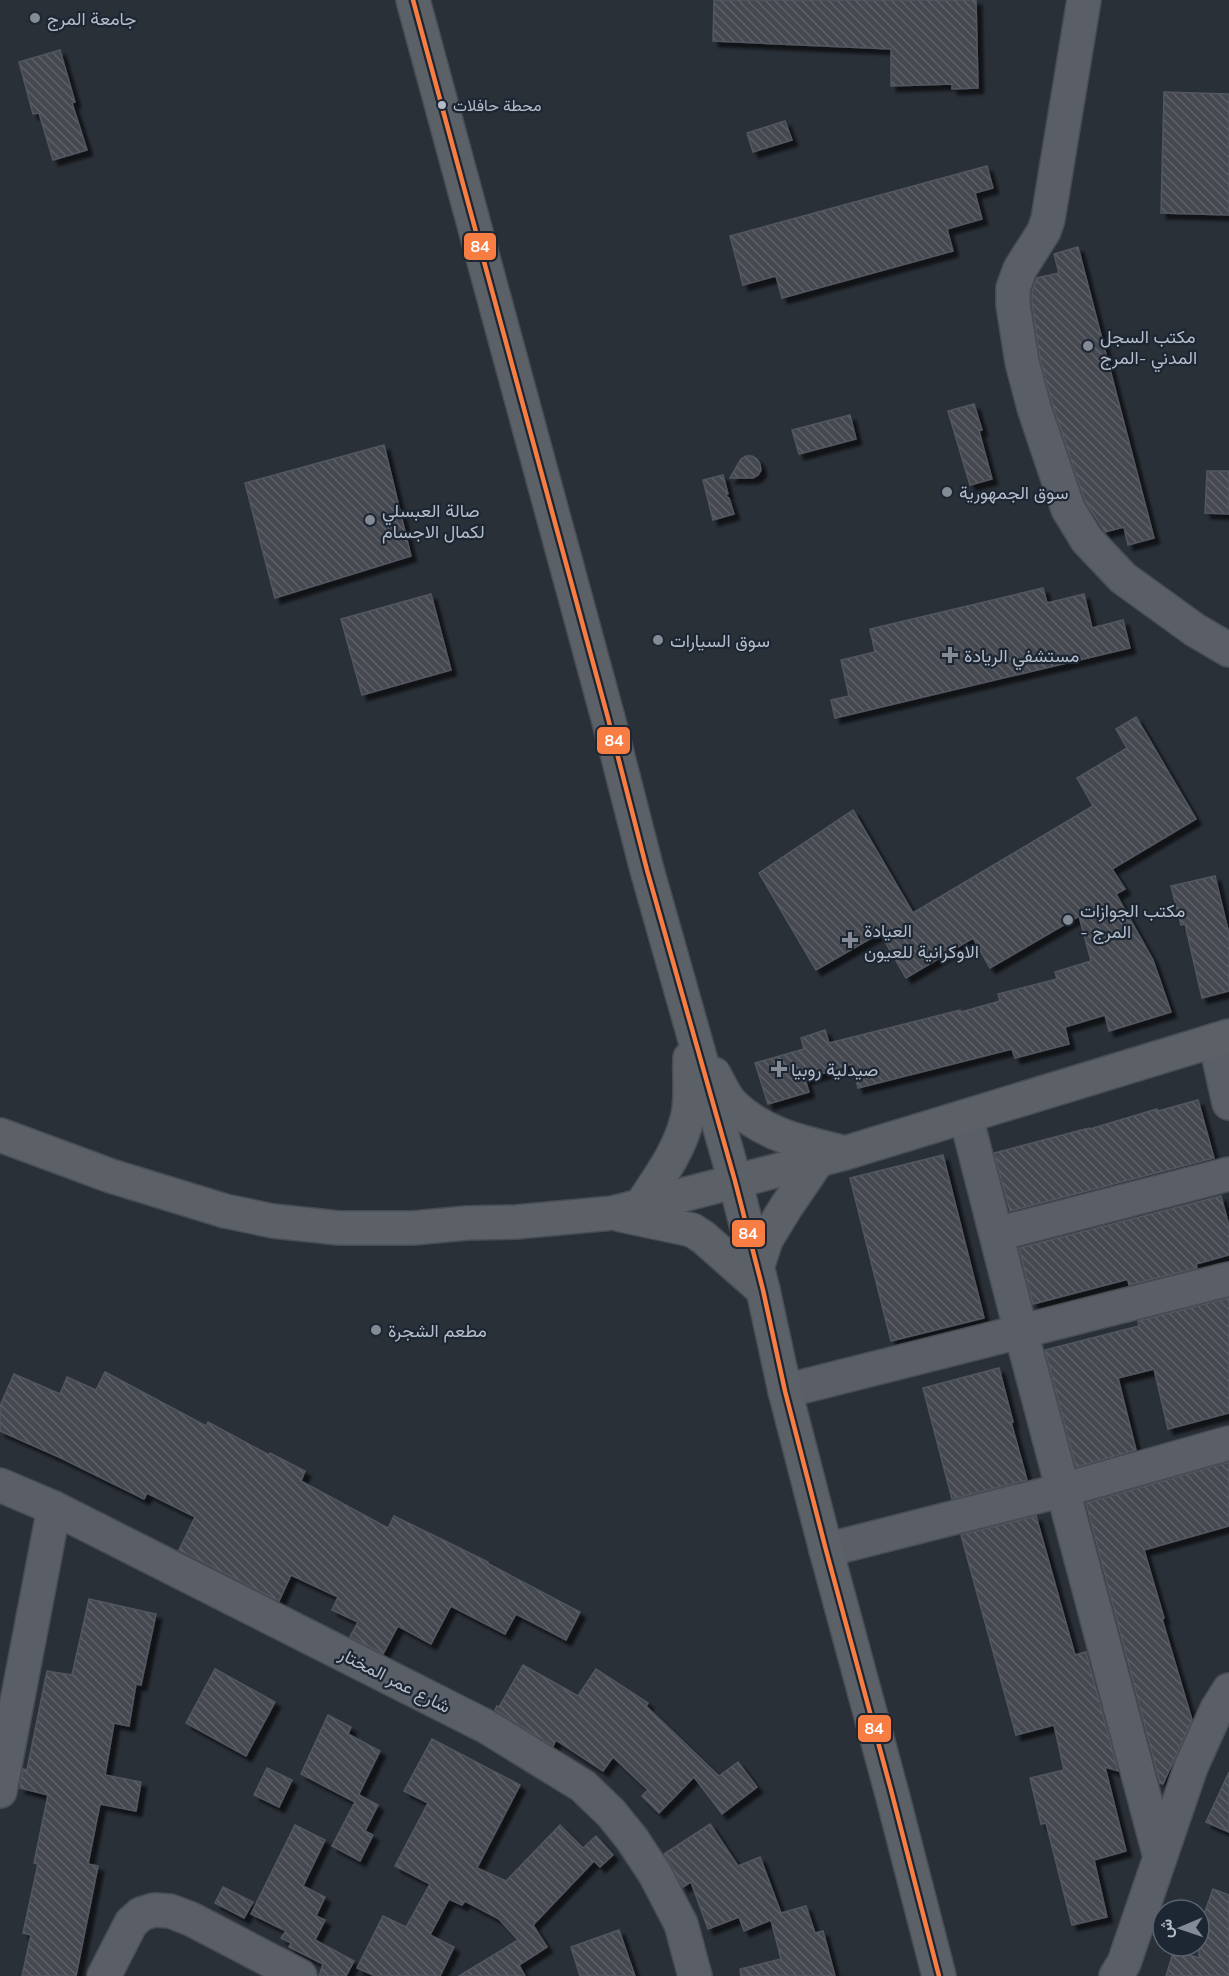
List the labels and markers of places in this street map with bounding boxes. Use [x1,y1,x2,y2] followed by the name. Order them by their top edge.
[47,7,136,31] place label: جامعة المرج
[28,11,42,25] marker: جامعة المرج
[453,95,542,115] place label: محطة حافلات
[436,99,448,111] marker: محطة حافلات
[1100,325,1197,373] place label: مكتب السجل المدني -المرج
[1081,339,1095,353] marker: مكتب السجل المدني -المرج
[959,481,1068,504] place label: سوق الجمهورية
[940,485,954,499] marker: سوق الجمهورية
[382,499,485,544] place label: صالة العبسلي لكمال الاجسام
[363,513,377,527] marker: صالة العبسلي لكمال الاجسام
[670,629,770,652] place label: سوق السيارات
[651,633,665,647] marker: سوق السيارات
[964,644,1079,671] place label: مستشفي الريادة
[941,646,959,664] marker: مستشفي الريادة
[1080,899,1185,944] place label: مكتب الجوازات - المرج
[1061,913,1075,927] marker: مكتب الجوازات - المرج
[864,919,979,963] place label: العيادة الاوكرانية للعيون
[841,931,859,949] marker: العيادة الاوكرانية للعيون
[791,1058,878,1081] place label: صيدلية روبيا
[772,1062,786,1076] marker: صيدلية روبيا
[388,1319,487,1343] place label: مطعم الشجرة
[369,1323,383,1337] marker: مطعم الشجرة

